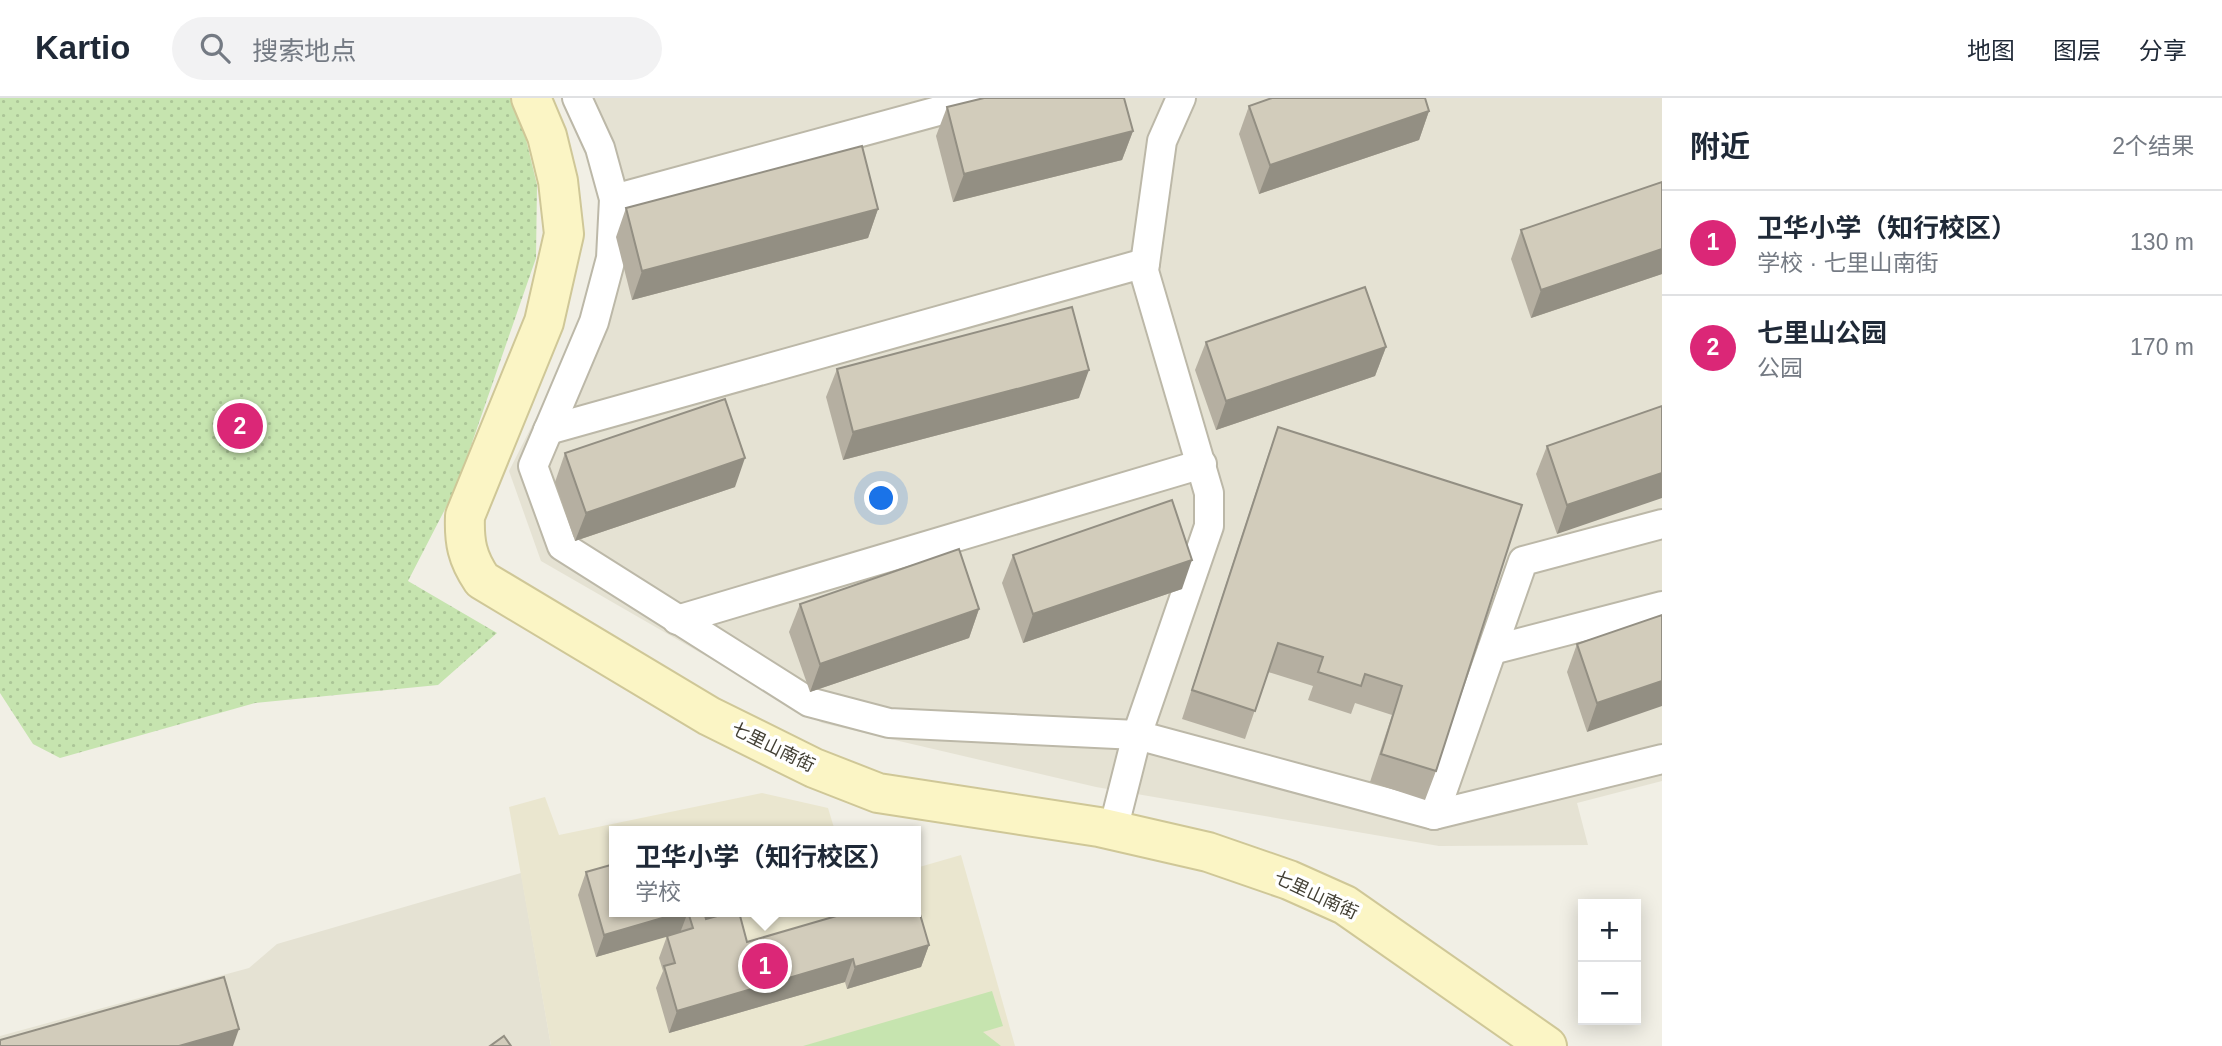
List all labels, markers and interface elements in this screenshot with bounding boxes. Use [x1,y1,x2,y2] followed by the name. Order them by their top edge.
[172,17,662,80] search box
[35,29,130,66] text: Kartio
[196,29,234,67] icon: search
[252,36,356,66] text: 搜索地点
[1967,37,2015,64] text: 地图
[2053,37,2101,64] text: 图层
[2139,37,2187,64] text: 分享
[1690,130,1750,163] text: 附近
[2112,133,2194,159] text: 2个结果
[1757,213,2017,243] text: 卫华小学（知行校区）
[1707,229,1719,255] text: 1
[2130,229,2194,255] text: 130 m
[1757,250,1938,276] text: 学校 · 七里山南街
[1757,318,1887,348] text: 七里山公园
[1707,334,1719,360] text: 2
[2130,334,2194,360] text: 170 m
[1757,355,1803,381] text: 公园
[217,400,263,452] pin: 2
[864,481,898,515] your location
[728,718,818,776] street label: 七里山南街
[609,826,921,917] popup
[635,842,895,872] text: 卫华小学（知行校区）
[1271,867,1361,923] street label: 七里山南街
[635,879,681,905] text: 学校
[1578,899,1641,1025] map controls
[1578,899,1641,962] button: +
[742,940,788,992] pin: 1
[1578,962,1641,1025] button: −

